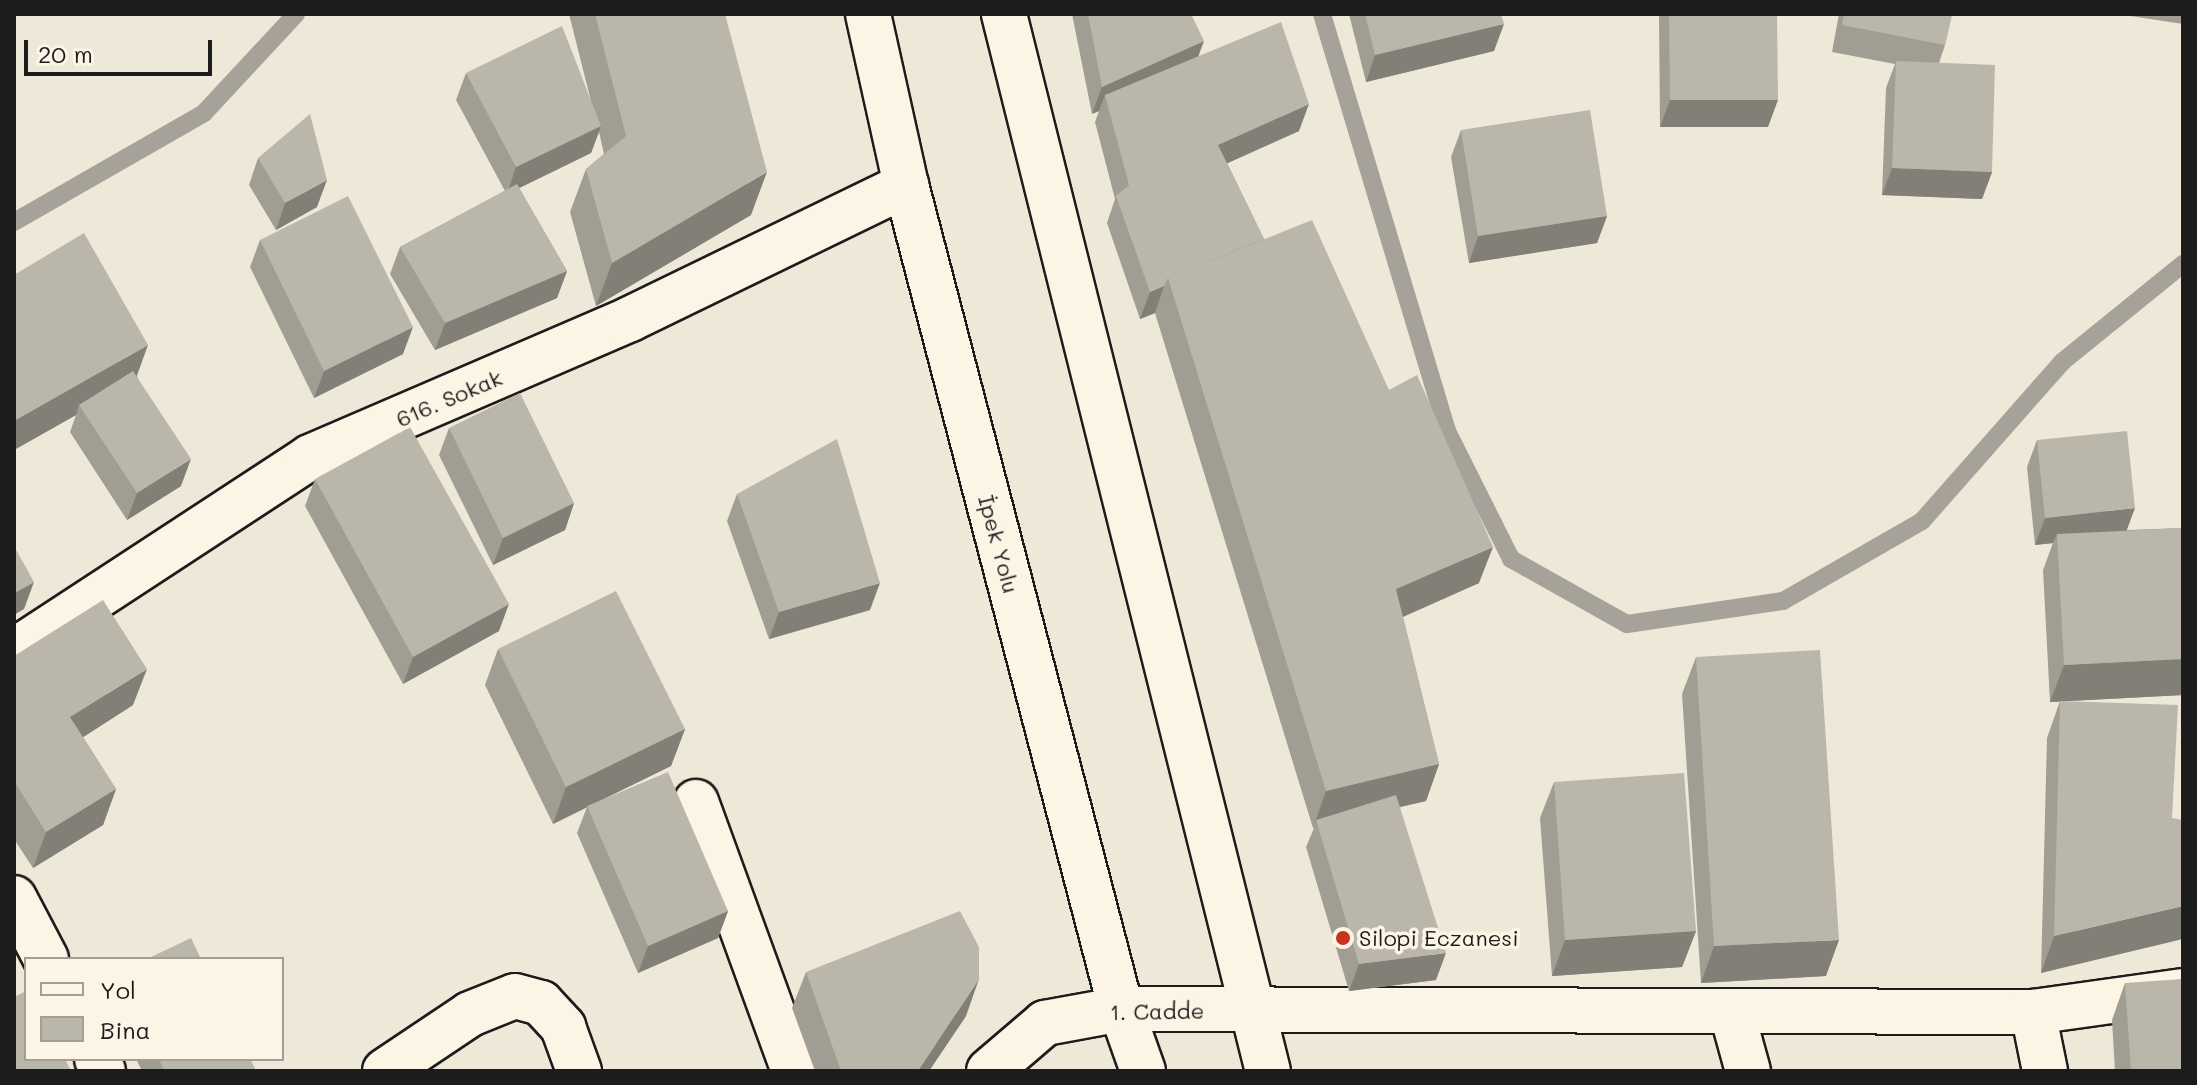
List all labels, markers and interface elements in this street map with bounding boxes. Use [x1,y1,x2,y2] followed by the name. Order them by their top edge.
[28,24,216,74] scale bar
[38,38,93,69] text: 20 m
[392,364,506,432] street label: 616. Sokak
[973,492,1025,596] street label: İpek Yolu
[1359,925,1519,951] place label: Silopi Eczanesi
[1334,929,1352,947] marker: Silopi Eczanesi
[24,957,284,1061] legend
[100,974,136,1005] text: Yol
[1110,997,1204,1025] street label: 1. Cadde
[100,1014,151,1045] text: Bina

